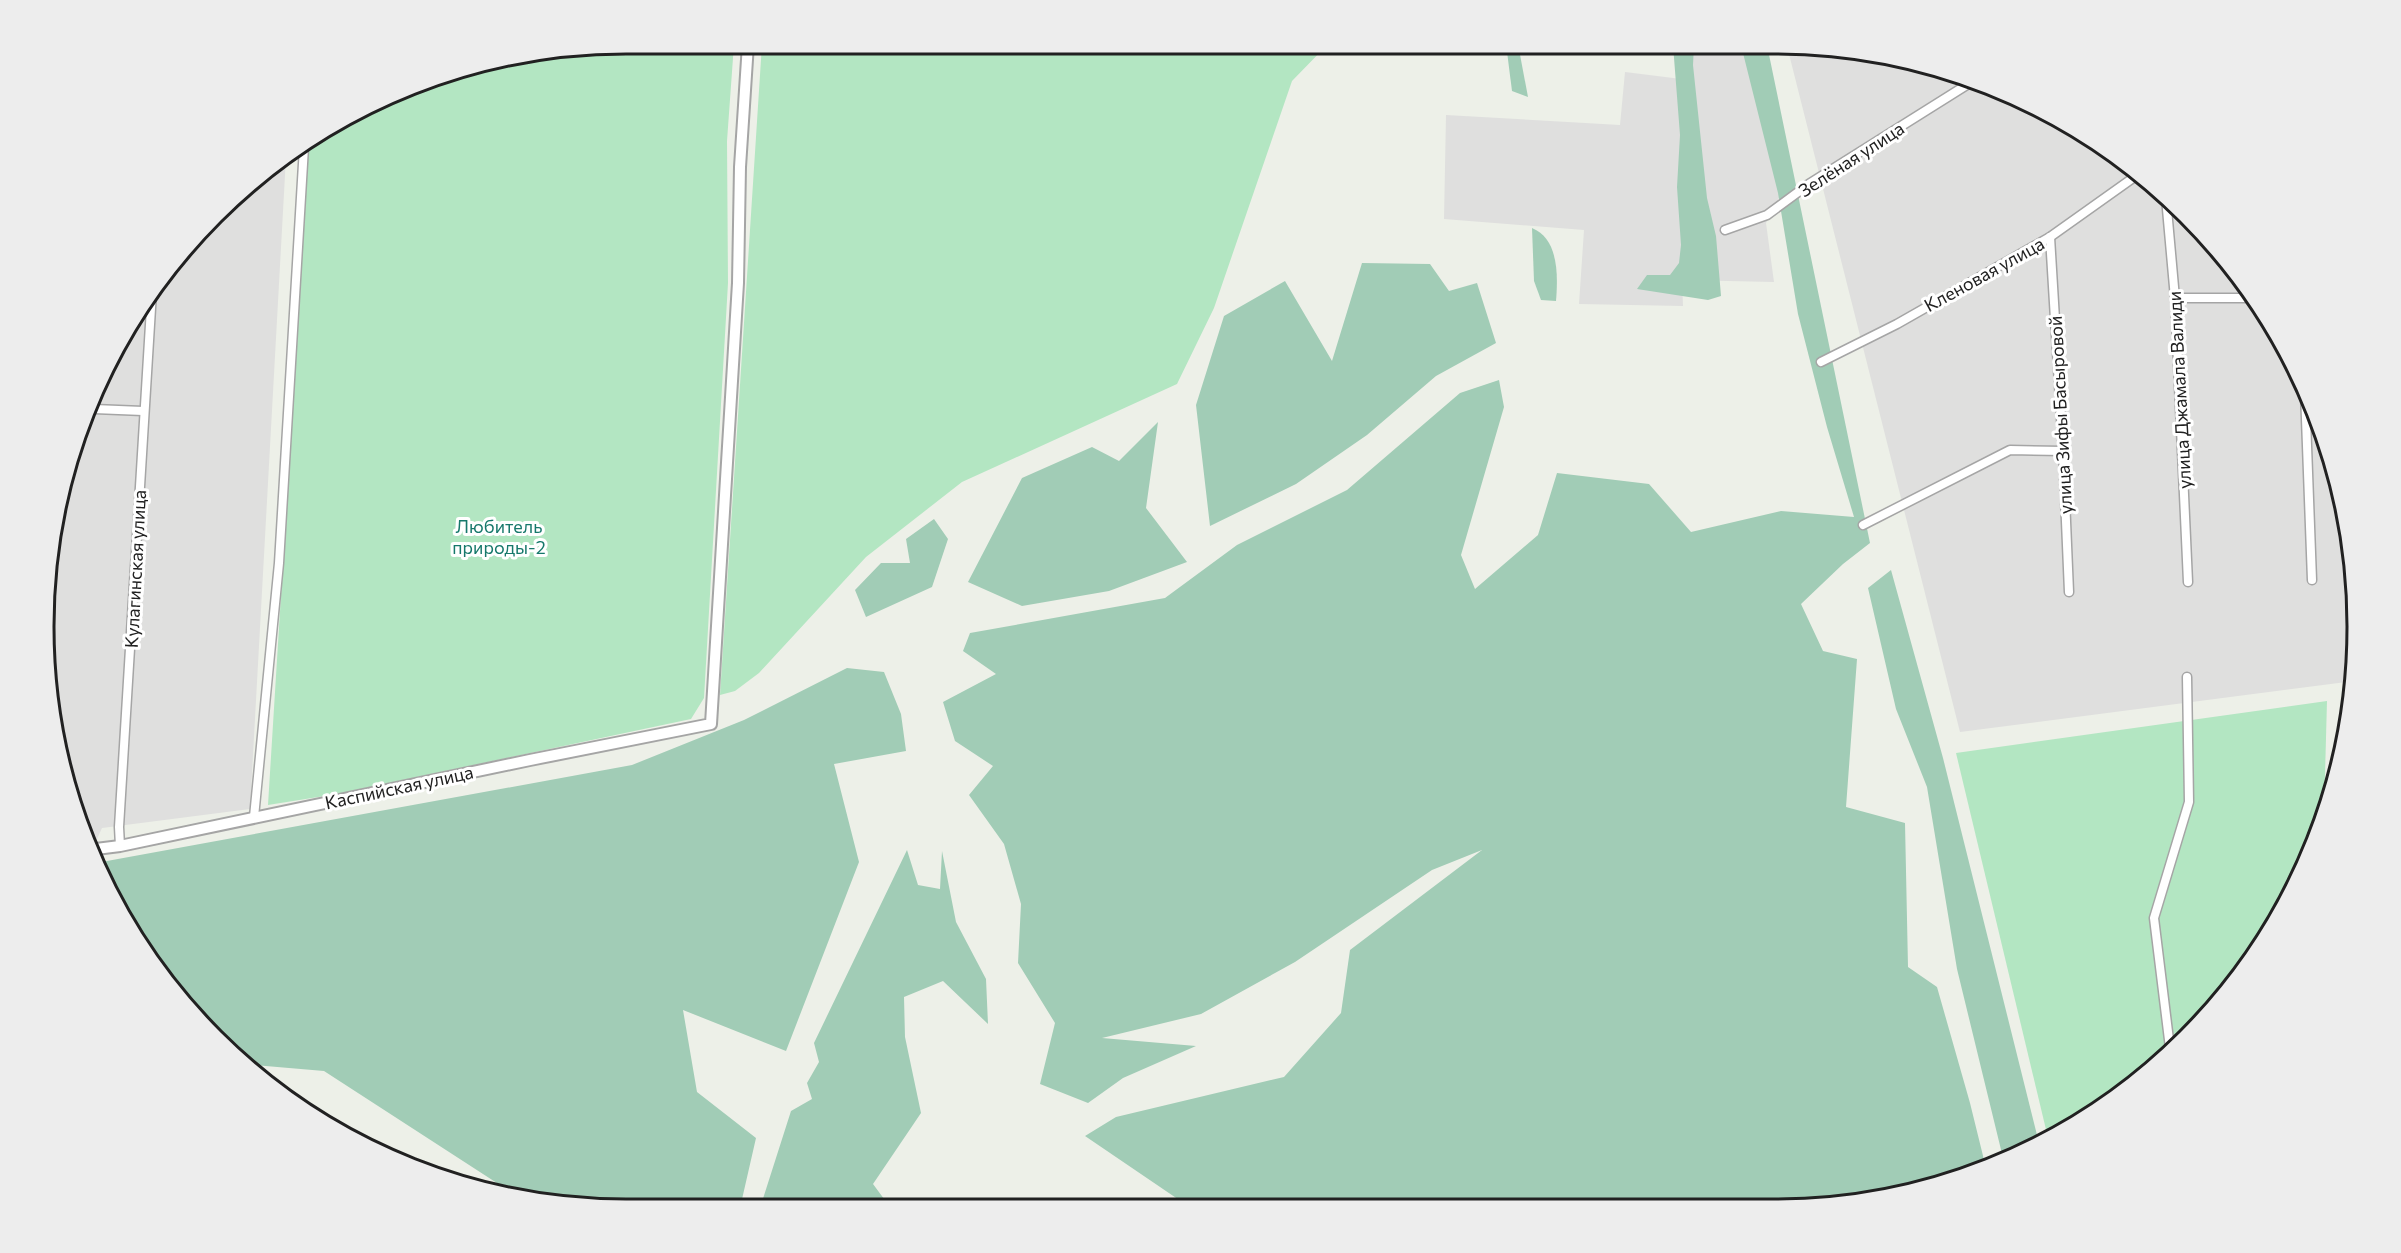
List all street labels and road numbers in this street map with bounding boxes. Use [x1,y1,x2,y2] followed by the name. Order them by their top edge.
[1794,117,1908,201] street label: Зелёная улица
[1920,232,2048,316] street label: Кленовая улица
[2163,290,2195,490] street label: улица Джамала Валиди
[2044,315,2076,515] street label: улица Зифы Басыровой
[120,489,150,649] street label: Кулагинская улица
[323,761,475,813] street label: Каспийская улица

